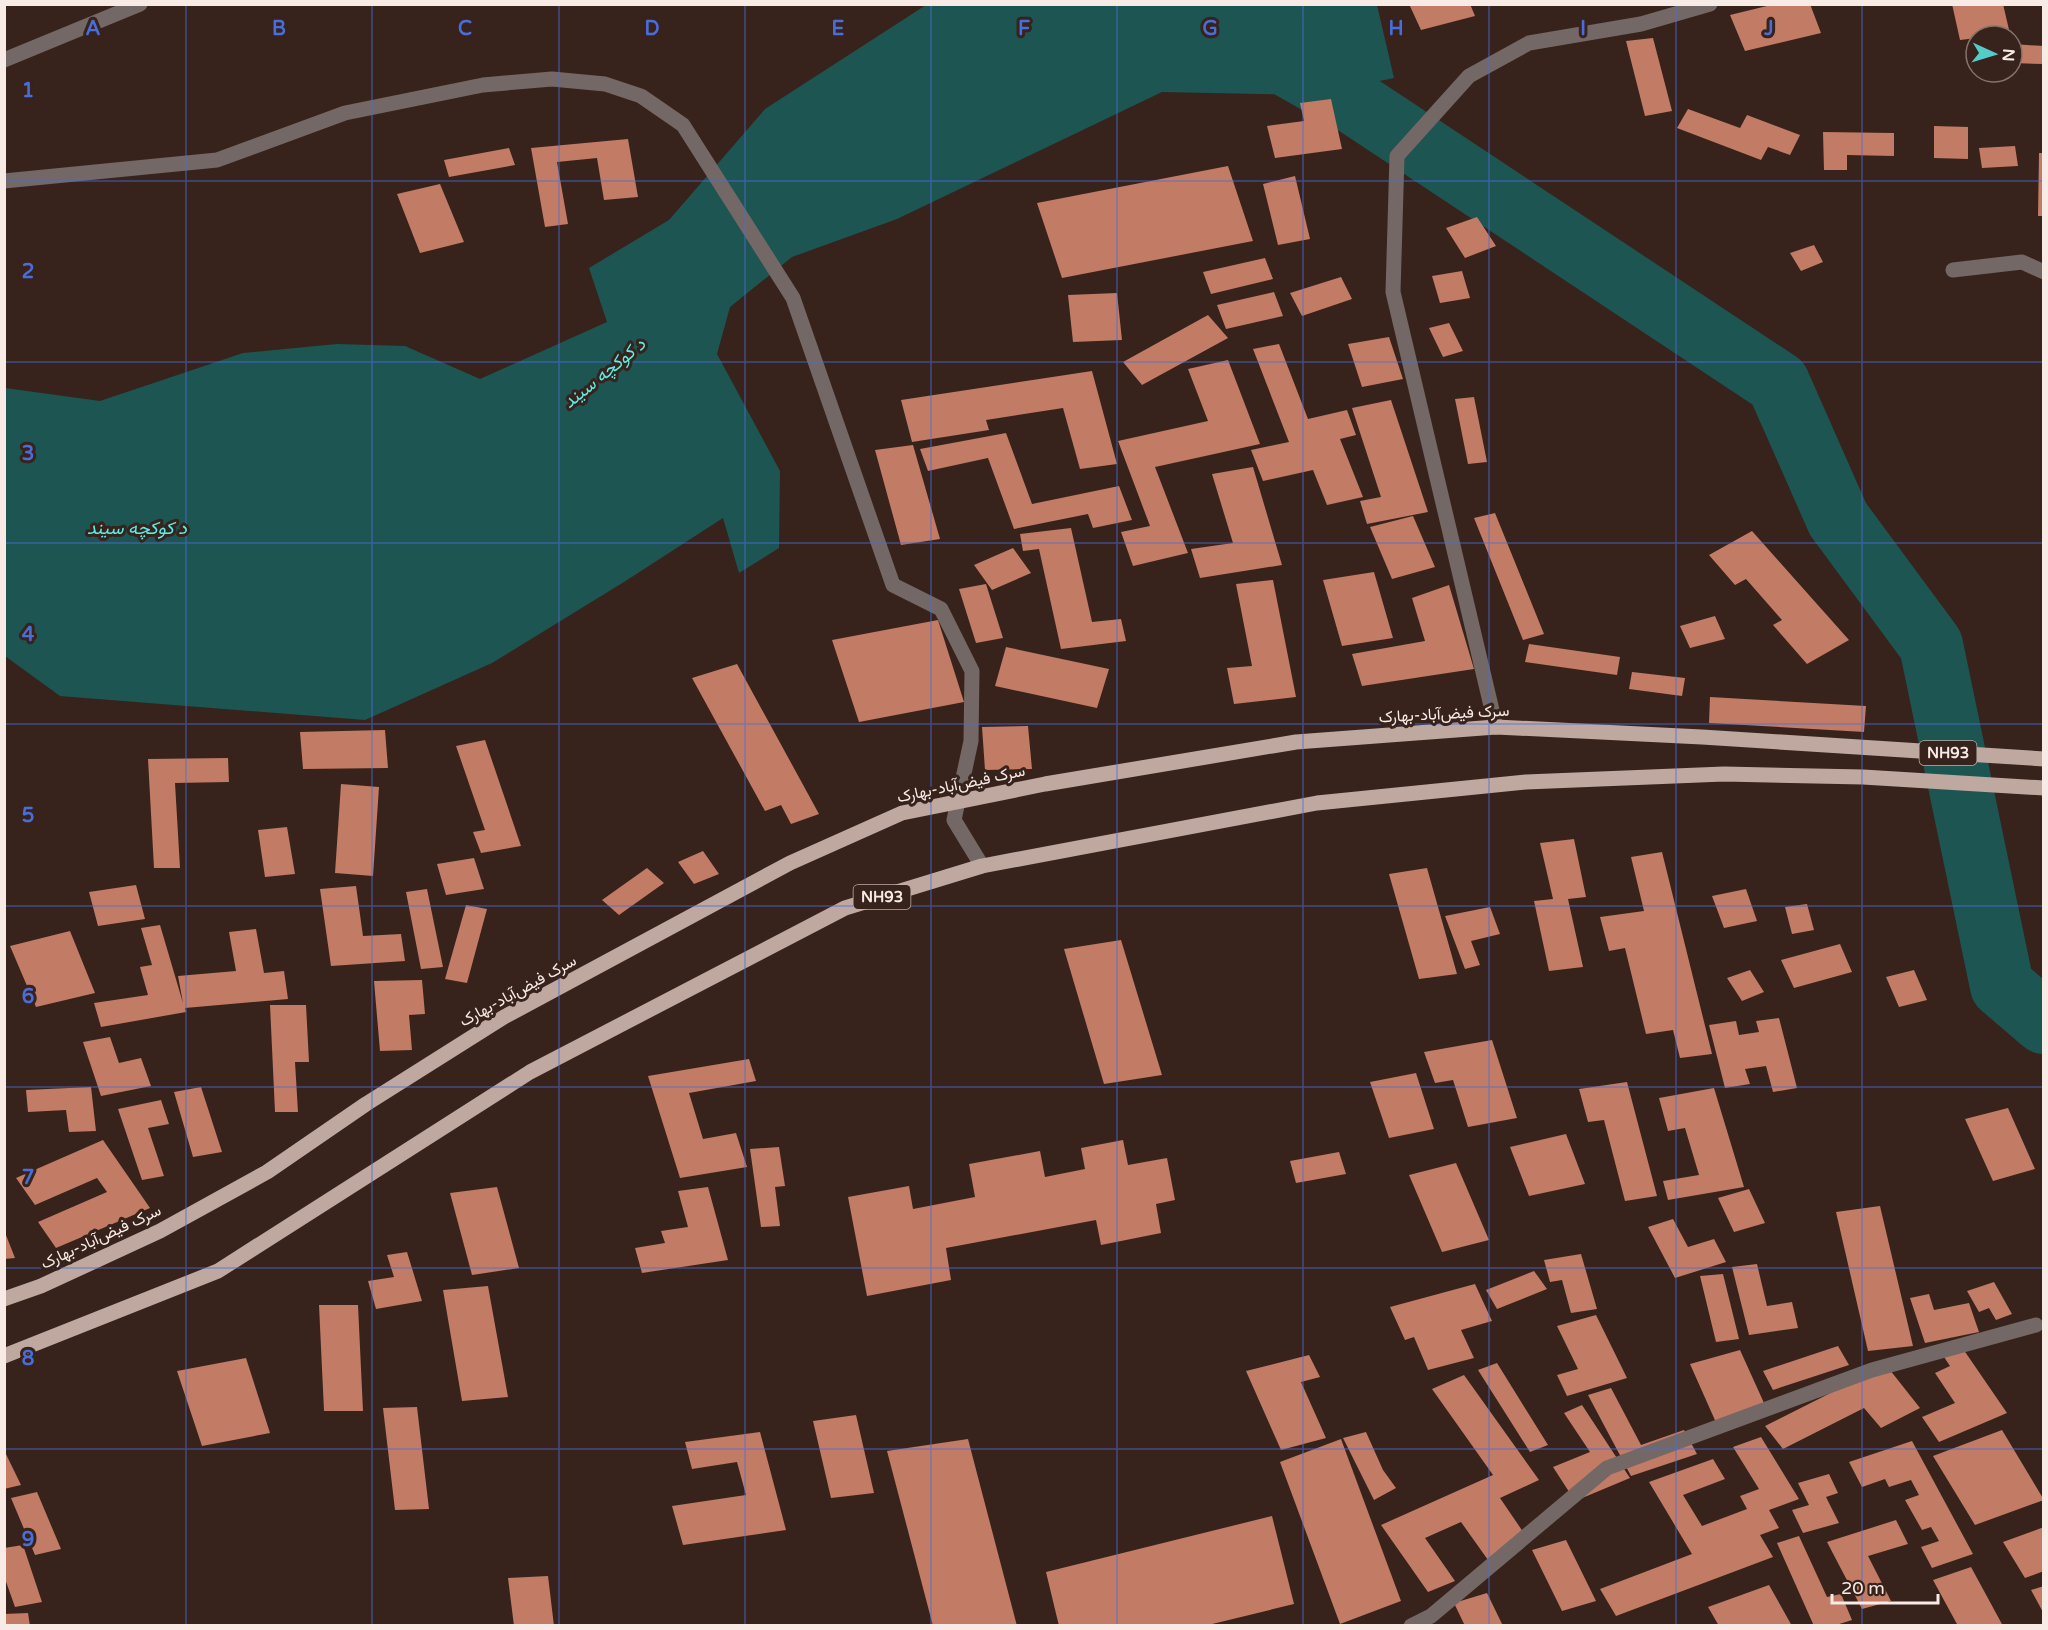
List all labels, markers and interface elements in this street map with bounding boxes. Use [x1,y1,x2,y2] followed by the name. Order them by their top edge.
[86,17,101,41] text: A
[272,17,286,41] text: B
[458,17,472,41] text: C
[644,17,660,41] text: D
[832,17,845,41] text: E
[1018,17,1030,41] text: F
[1202,17,1218,41] text: G
[1388,17,1404,41] text: H
[1580,17,1586,41] text: I
[1763,17,1774,41] text: J
[1964,24,2024,84] north arrow
[1998,48,2018,62] text: N
[22,79,34,103] text: 1
[22,260,34,284] text: 2
[558,333,651,414] water label: د کوکچه سیند
[22,442,34,466] text: 3
[87,517,187,540] water label: د کوکچه سیند
[22,623,35,647] text: 4
[1378,701,1510,727] street label: سرک فیض‌آباد-بهارک
[1920,741,1976,765] road number: NH93
[895,761,1027,807] street label: سرک فیض‌آباد-بهارک
[22,804,34,828] text: 5
[854,885,910,909] road number: NH93
[456,951,580,1031] street label: سرک فیض‌آباد-بهارک
[22,985,34,1009] text: 6
[22,1166,34,1190] text: 7
[38,1200,164,1274] street label: سرک فیض‌آباد-بهارک
[22,1347,34,1371] text: 8
[22,1528,34,1552] text: 9
[1832,1567,1938,1605] scale bar
[1841,1577,1885,1599] text: 20 m

